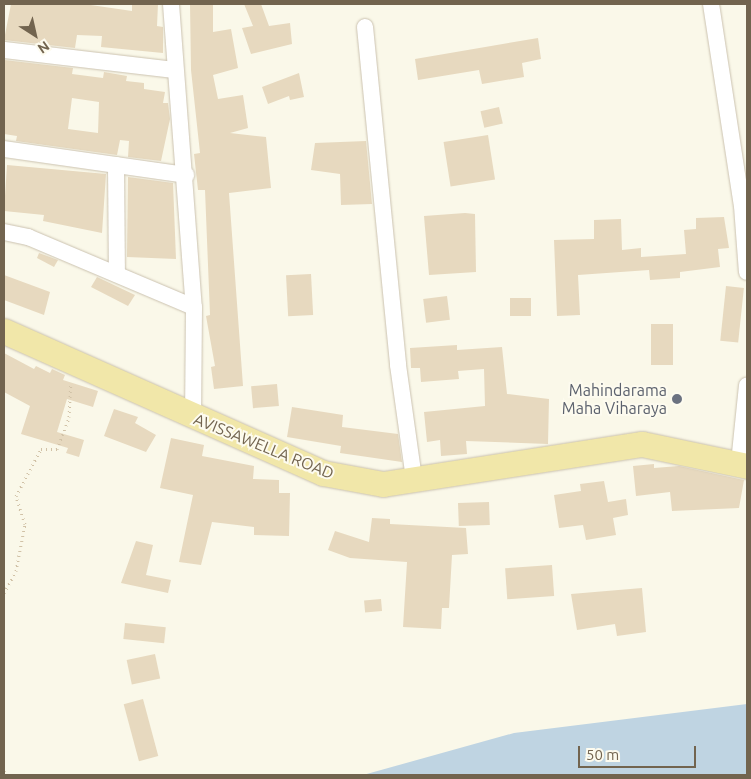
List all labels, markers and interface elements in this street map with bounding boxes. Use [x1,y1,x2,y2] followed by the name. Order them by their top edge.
[10,10,60,60] north arrow
[35,38,52,57] text: N
[562,380,667,418] place label: Mahindarama Maha Viharaya
[671,393,683,405] marker: Mahindarama Maha Viharaya
[191,409,337,483] street label: AVISSAWELLA ROAD
[581,736,698,768] scale bar
[586,746,619,763] text: 50 m

